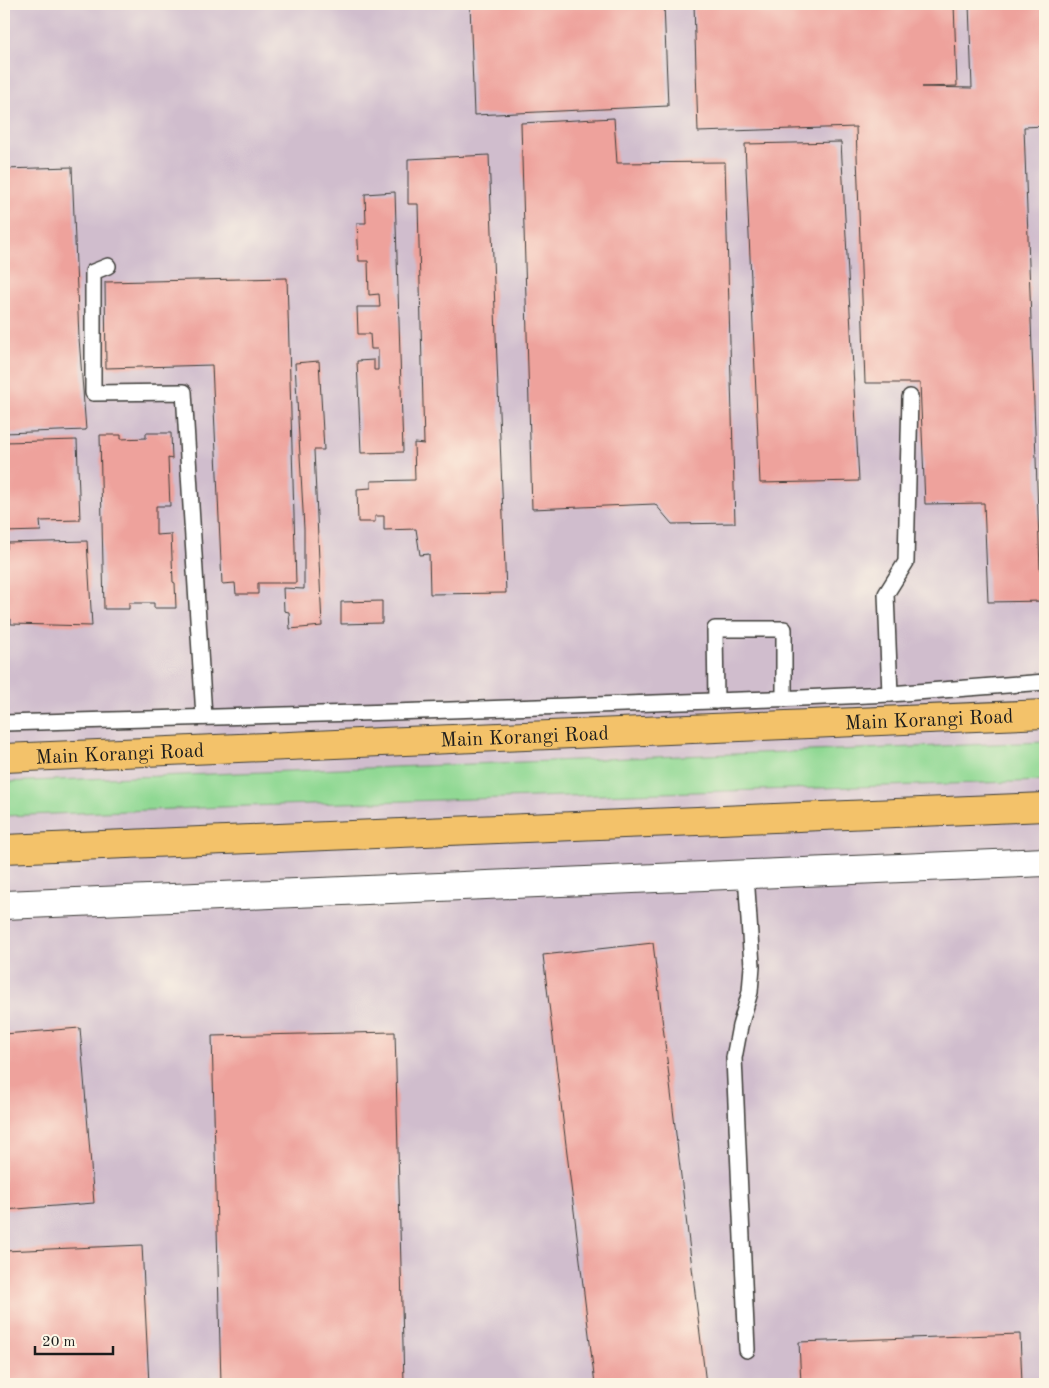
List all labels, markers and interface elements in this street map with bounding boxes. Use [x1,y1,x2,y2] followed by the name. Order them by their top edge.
[844,707,1014,734] street label: Main Korangi Road
[440,724,609,752] street label: Main Korangi Road
[35,742,205,769] street label: Main Korangi Road
[35,1323,112,1355] scale bar
[42,1335,76,1350] text: 20 m

